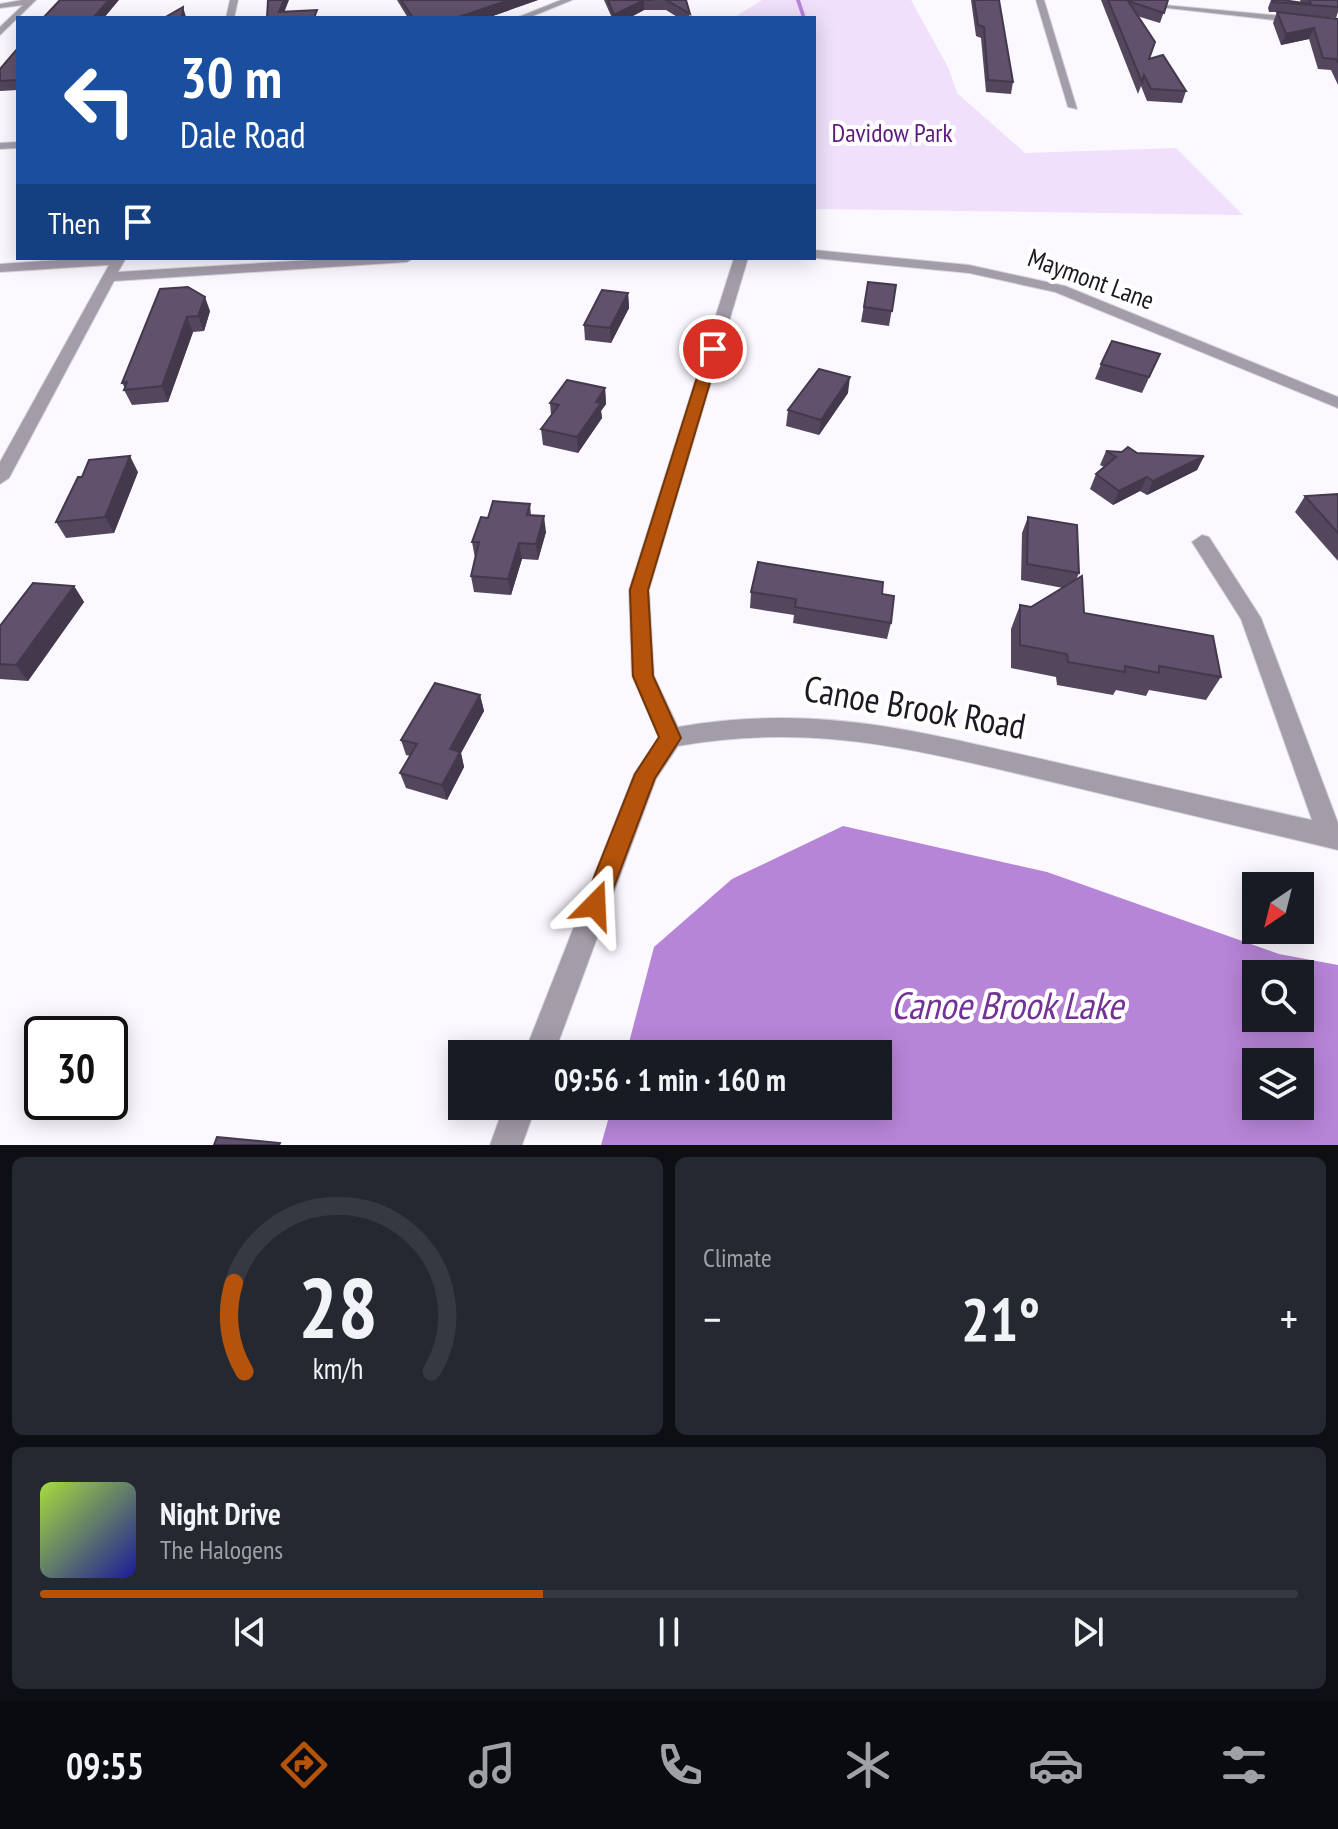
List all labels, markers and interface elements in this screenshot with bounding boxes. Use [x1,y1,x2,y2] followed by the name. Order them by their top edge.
[180,41,282,113] text: 30 m
[48,48,152,152] icon: left
[180,111,306,158] text: Dale Road
[831,116,953,149] park label: Davidow Park
[116,200,160,244] icon: arrive
[48,203,100,242] text: Then
[1024,240,1159,317] street label: Maymont Lane
[679,315,747,383] pin
[691,327,735,371] icon: arrive
[801,664,1030,749] street label: Canoe Brook Road
[553,863,637,947] position arrow
[1242,872,1314,944] north arrow
[1242,872,1314,1120] map controls
[1242,960,1314,1032] button: search
[891,980,1126,1029] water label: Canoe Brook Lake
[24,1016,128,1120] speed limit sign: 30
[1242,1048,1314,1120] button: layers
[554,1060,786,1099] text: 09:56 · 1 min · 160 m
[703,1241,772,1274] text: Climate
[298,1253,377,1361] text: 28
[961,1280,1040,1358] text: 21°
[703,1290,721,1347] text: −
[1280,1290,1298,1347] text: +
[312,1350,363,1387] text: km/h
[160,1494,281,1533] text: Night Drive
[160,1533,283,1566] text: The Halogens
[228,1610,272,1654] icon: previous
[647,1610,691,1654] icon: pause
[1066,1610,1110,1654] icon: next
[276,1737,332,1793] icon: directions
[464,1737,520,1793] icon: music
[652,1737,708,1793] icon: phone
[840,1737,896,1793] icon: climate
[1028,1737,1084,1793] icon: car
[1216,1737,1272,1793] icon: filters
[66,1742,144,1789] text: 09:55

